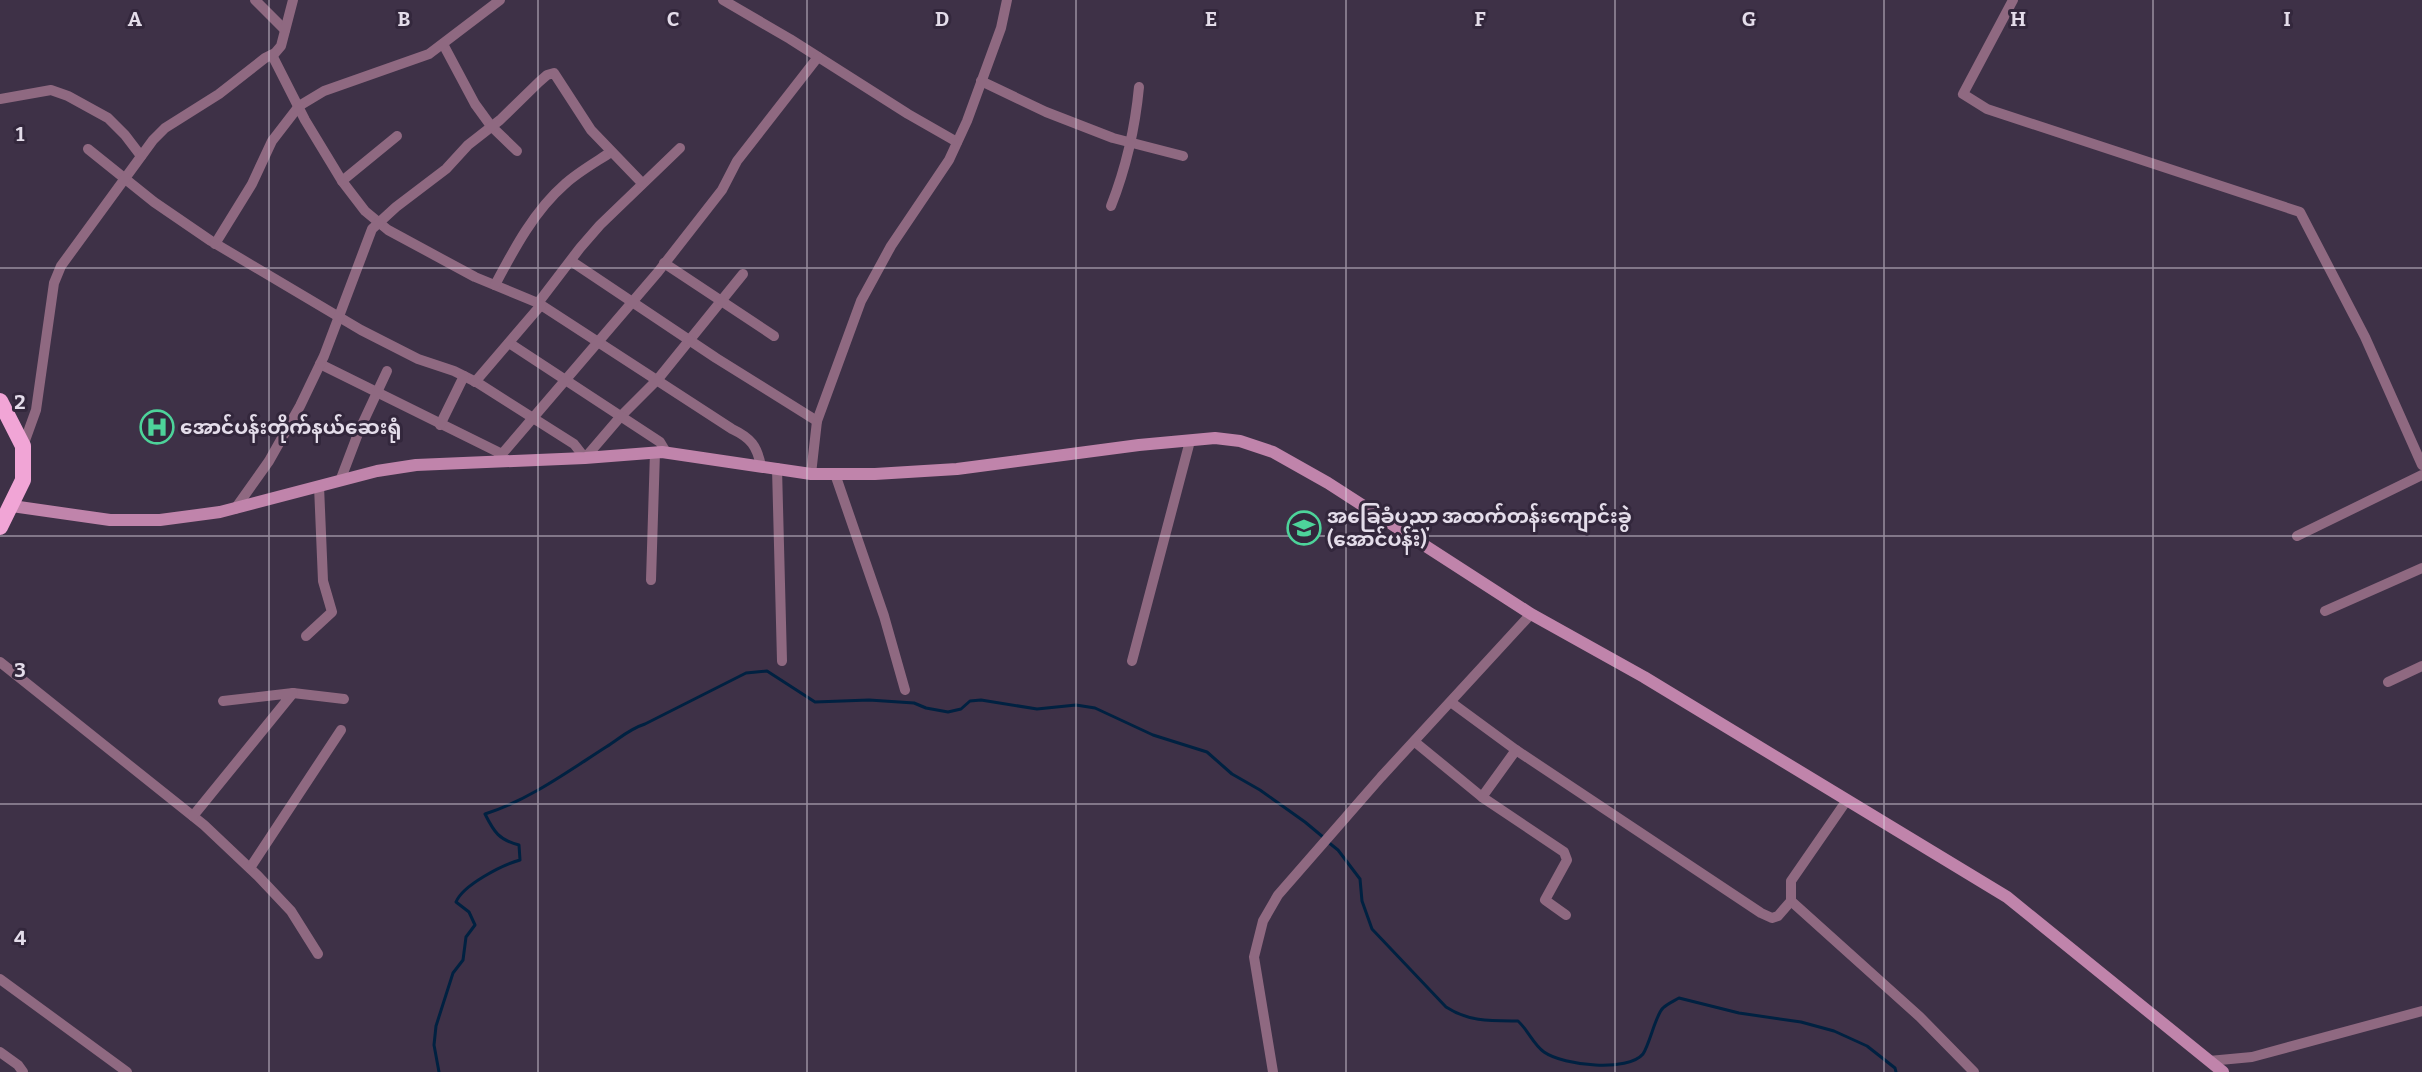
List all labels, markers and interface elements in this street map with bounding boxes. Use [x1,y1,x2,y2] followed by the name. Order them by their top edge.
[128,7,143,31] text: A
[398,7,411,31] text: B
[667,7,679,31] text: C
[935,7,949,31] text: D
[1205,7,1217,31] text: E
[1474,7,1486,31] text: F
[1742,7,1756,31] text: G
[2010,7,2026,31] text: H
[2283,7,2291,31] text: I
[16,122,25,146] text: 1
[14,390,26,414] text: 2
[139,409,175,445] hospital icon: အောင်ပန်းတိုက်နယ်ဆေးရုံ
[180,414,401,443] place label: အောင်ပန်းတိုက်နယ်ဆေးရုံ
[1327,503,1632,555] place label: အခြေခံပညာ အထက်တန်းကျောင်းခွဲ (အောင်ပန်း)
[1286,510,1322,546] school or university icon: အခြေခံပညာ အထက်တန်းကျောင်းခွဲ (အောင်ပန်း)
[14,658,26,682] text: 3
[14,926,26,950] text: 4

